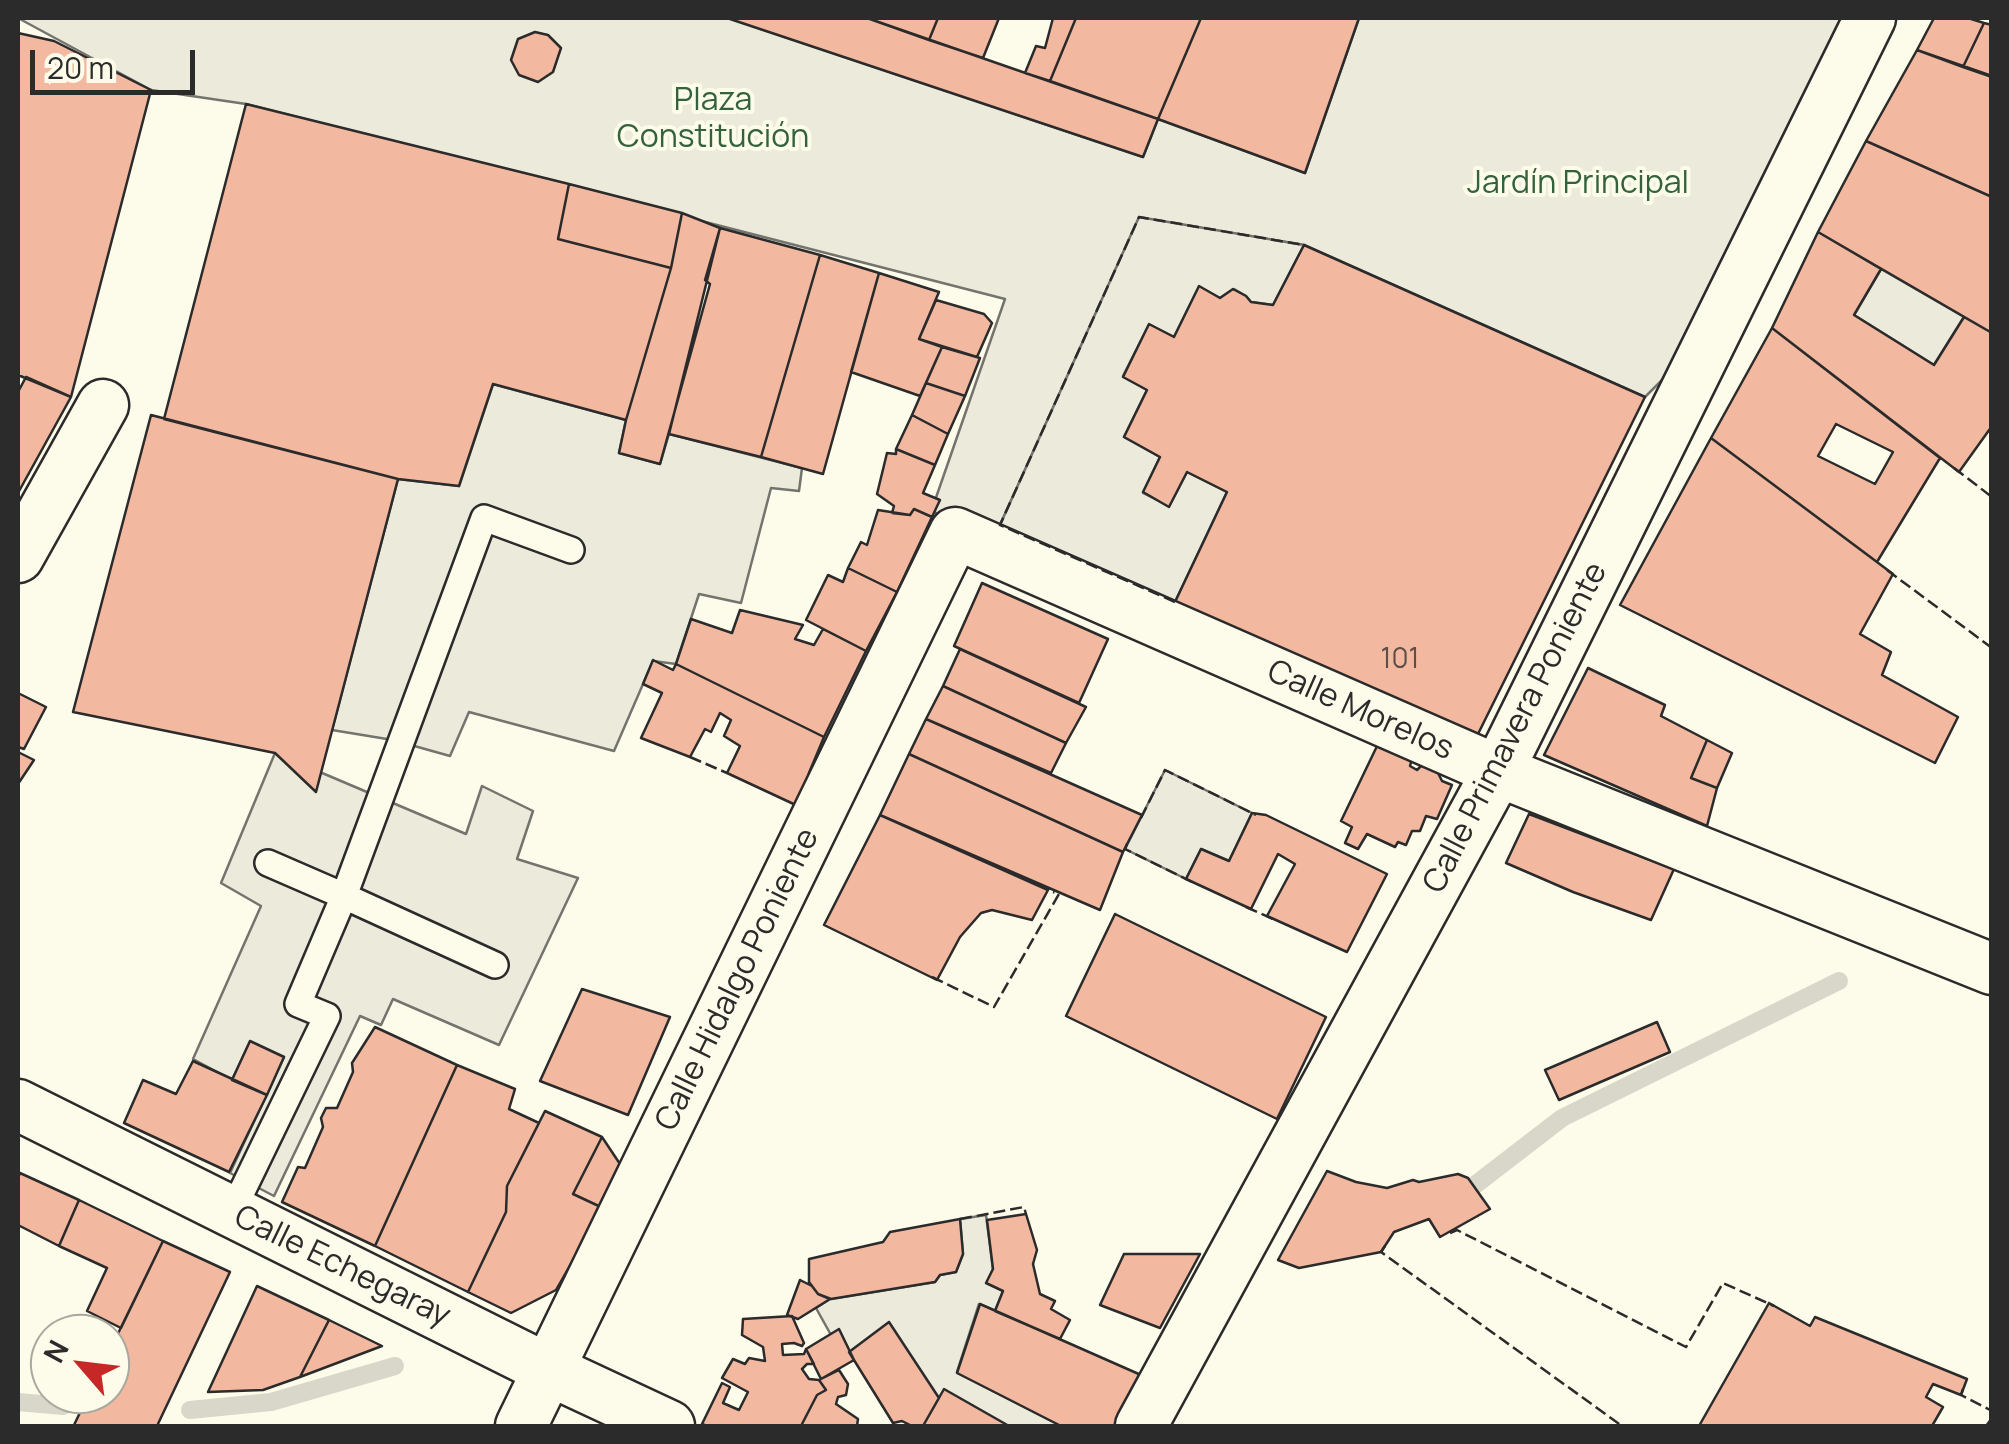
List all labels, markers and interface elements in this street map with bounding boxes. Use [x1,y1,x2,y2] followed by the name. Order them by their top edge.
[35,30,200,92] scale bar
[47,47,114,88] text: 20 m
[617,82,809,157] park label: Plaza Constitución
[1467,165,1689,203] park label: Jardín Principal
[1416,556,1616,900] street label: Calle Primavera Poniente
[1381,643,1419,677] house number: 101
[1261,653,1459,769] street label: Calle Morelos
[648,823,828,1137] street label: Calle Hidalgo Poniente
[228,1198,456,1336] street label: Calle Echegaray
[30,1314,130,1414] north arrow
[34,1333,77,1369] text: N

